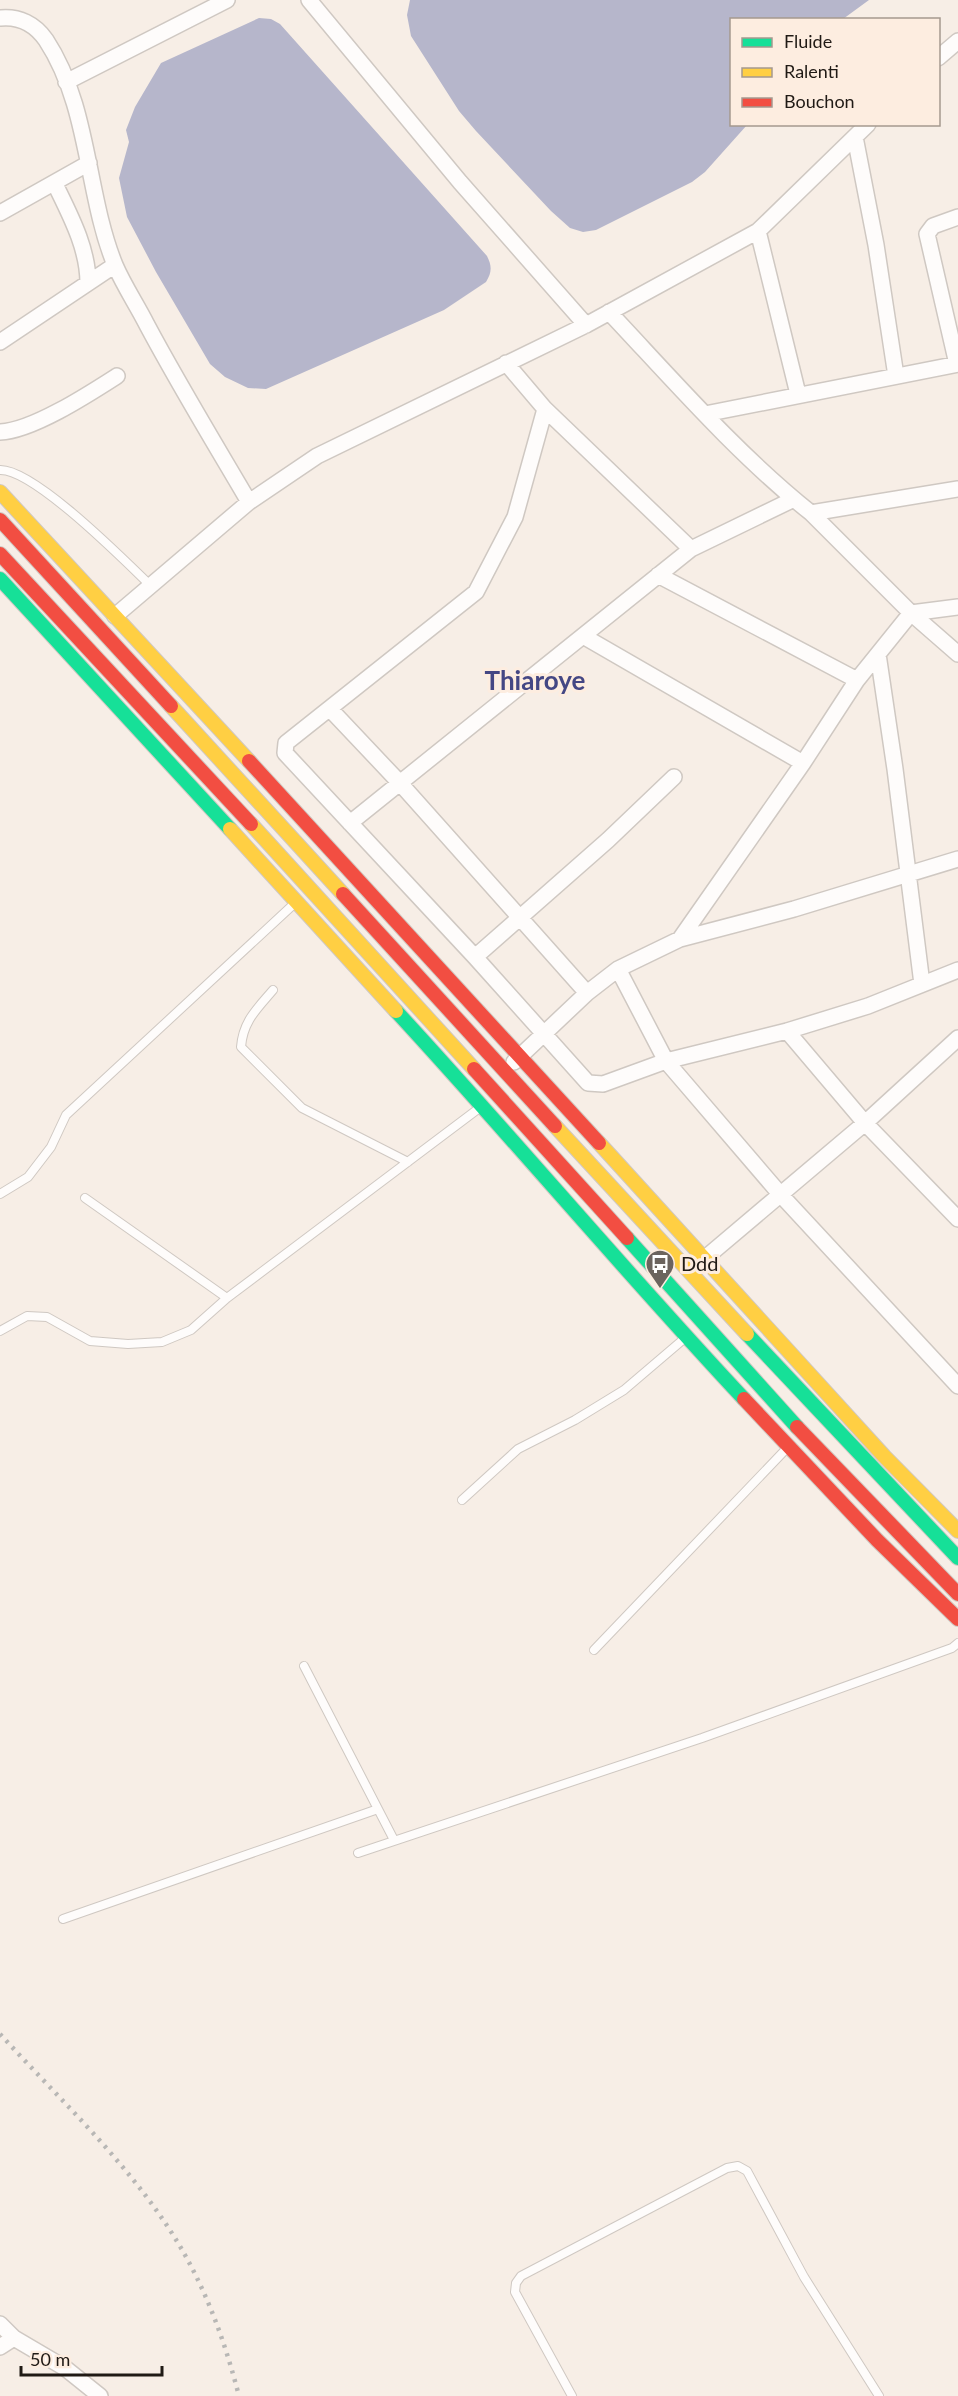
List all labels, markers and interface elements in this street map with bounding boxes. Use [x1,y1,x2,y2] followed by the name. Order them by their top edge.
[730,18,940,126] legend
[784,30,832,52] text: Fluide
[784,60,839,82] text: Ralenti
[784,90,855,112] text: Bouchon
[485,664,586,696] district label: Thiaroye
[644,1248,676,1290] bus stop icon: Ddd
[681,1251,718,1275] place label: Ddd
[21,2339,162,2377] scale bar
[30,2348,70,2370] text: 50 m

